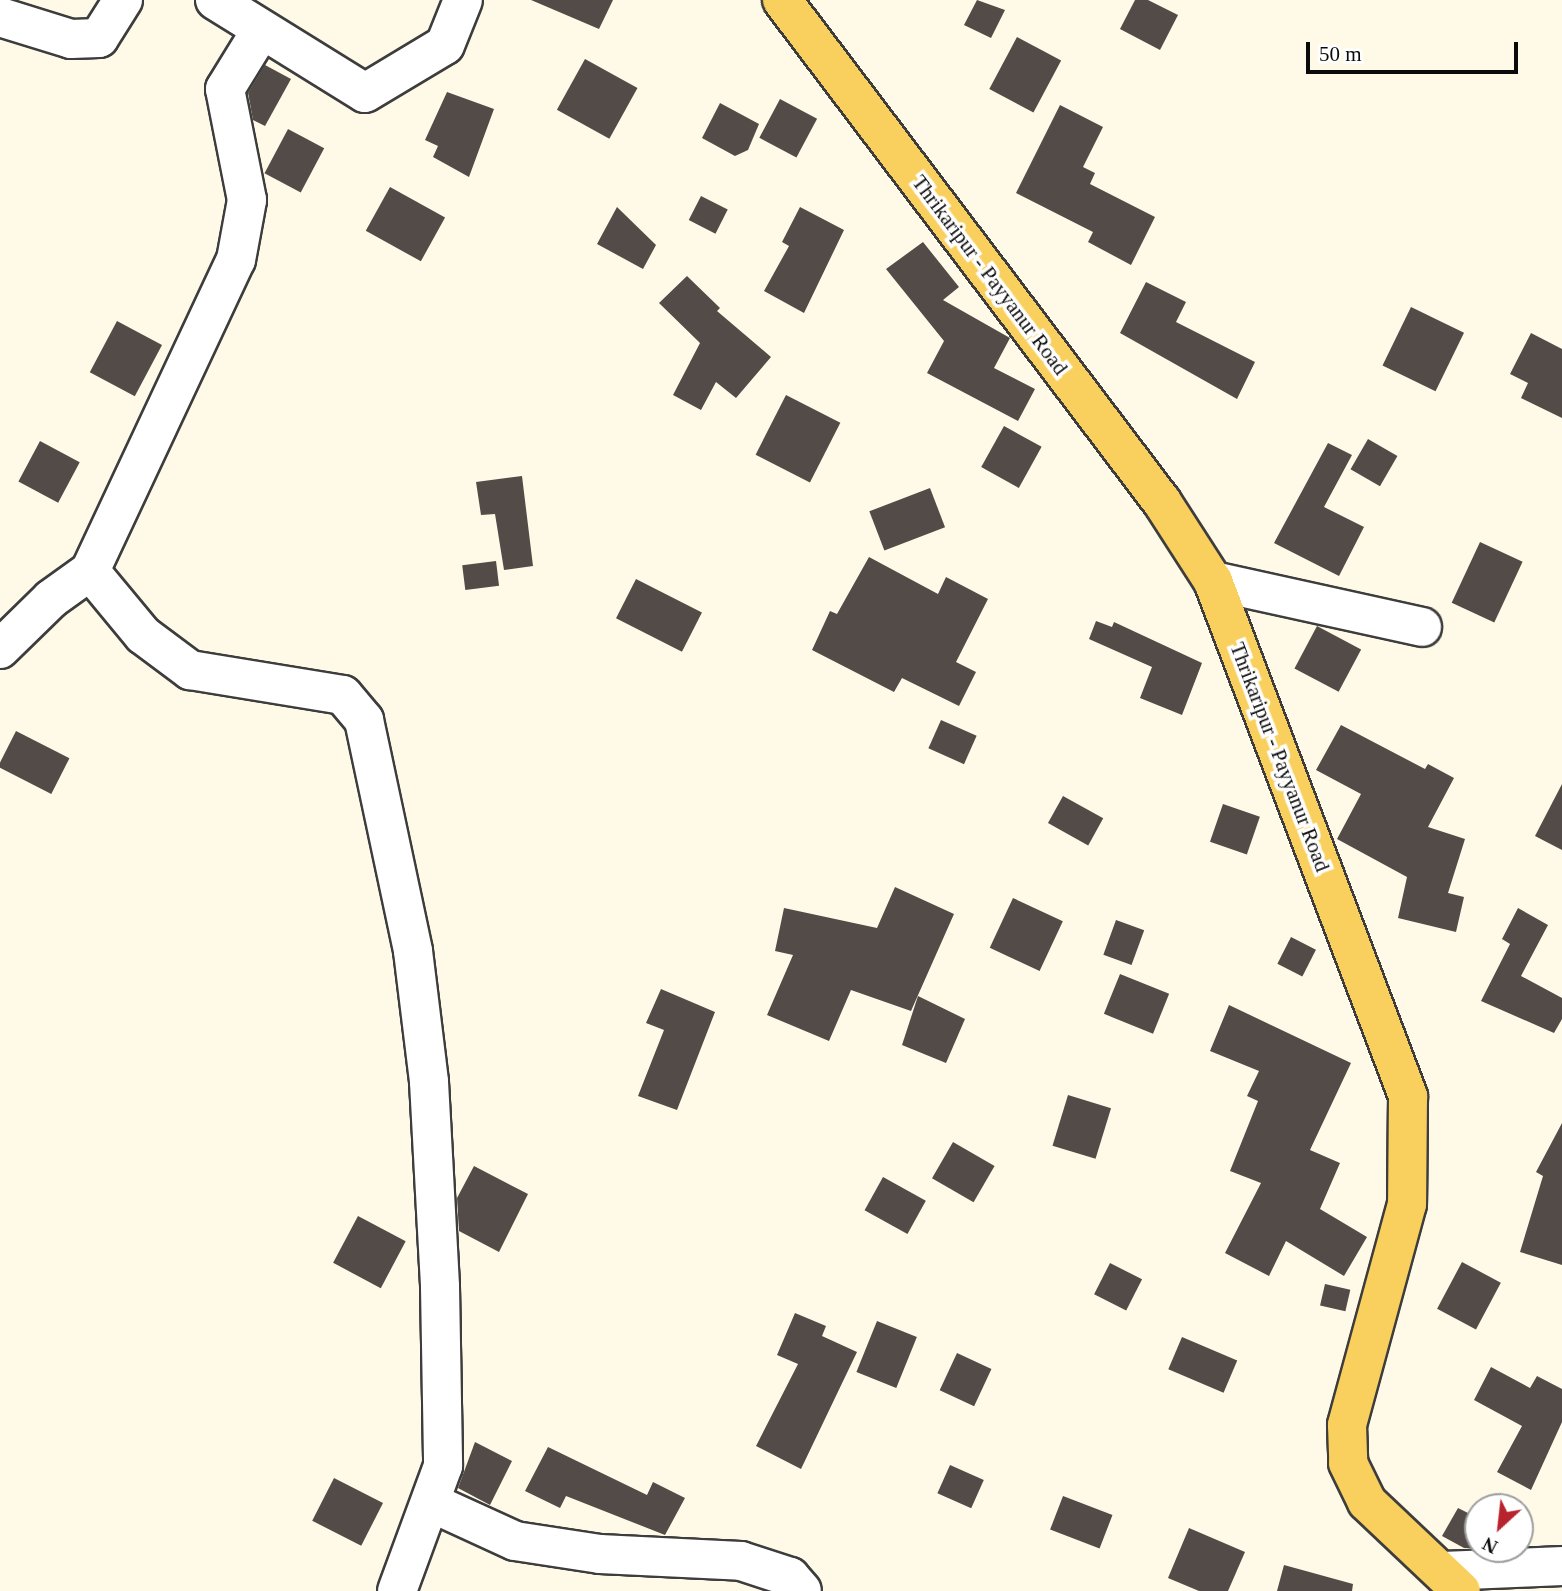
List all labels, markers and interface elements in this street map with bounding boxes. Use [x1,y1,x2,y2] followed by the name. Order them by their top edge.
[1310,28,1522,72] scale bar
[1319,42,1362,66] text: 50 m
[907,170,1073,380] street label: Thrikaripur - Payyanur Road
[1225,639,1335,875] street label: Thrikaripur - Payyanur Road
[1464,1493,1534,1563] north arrow
[1479,1533,1501,1558] text: N

